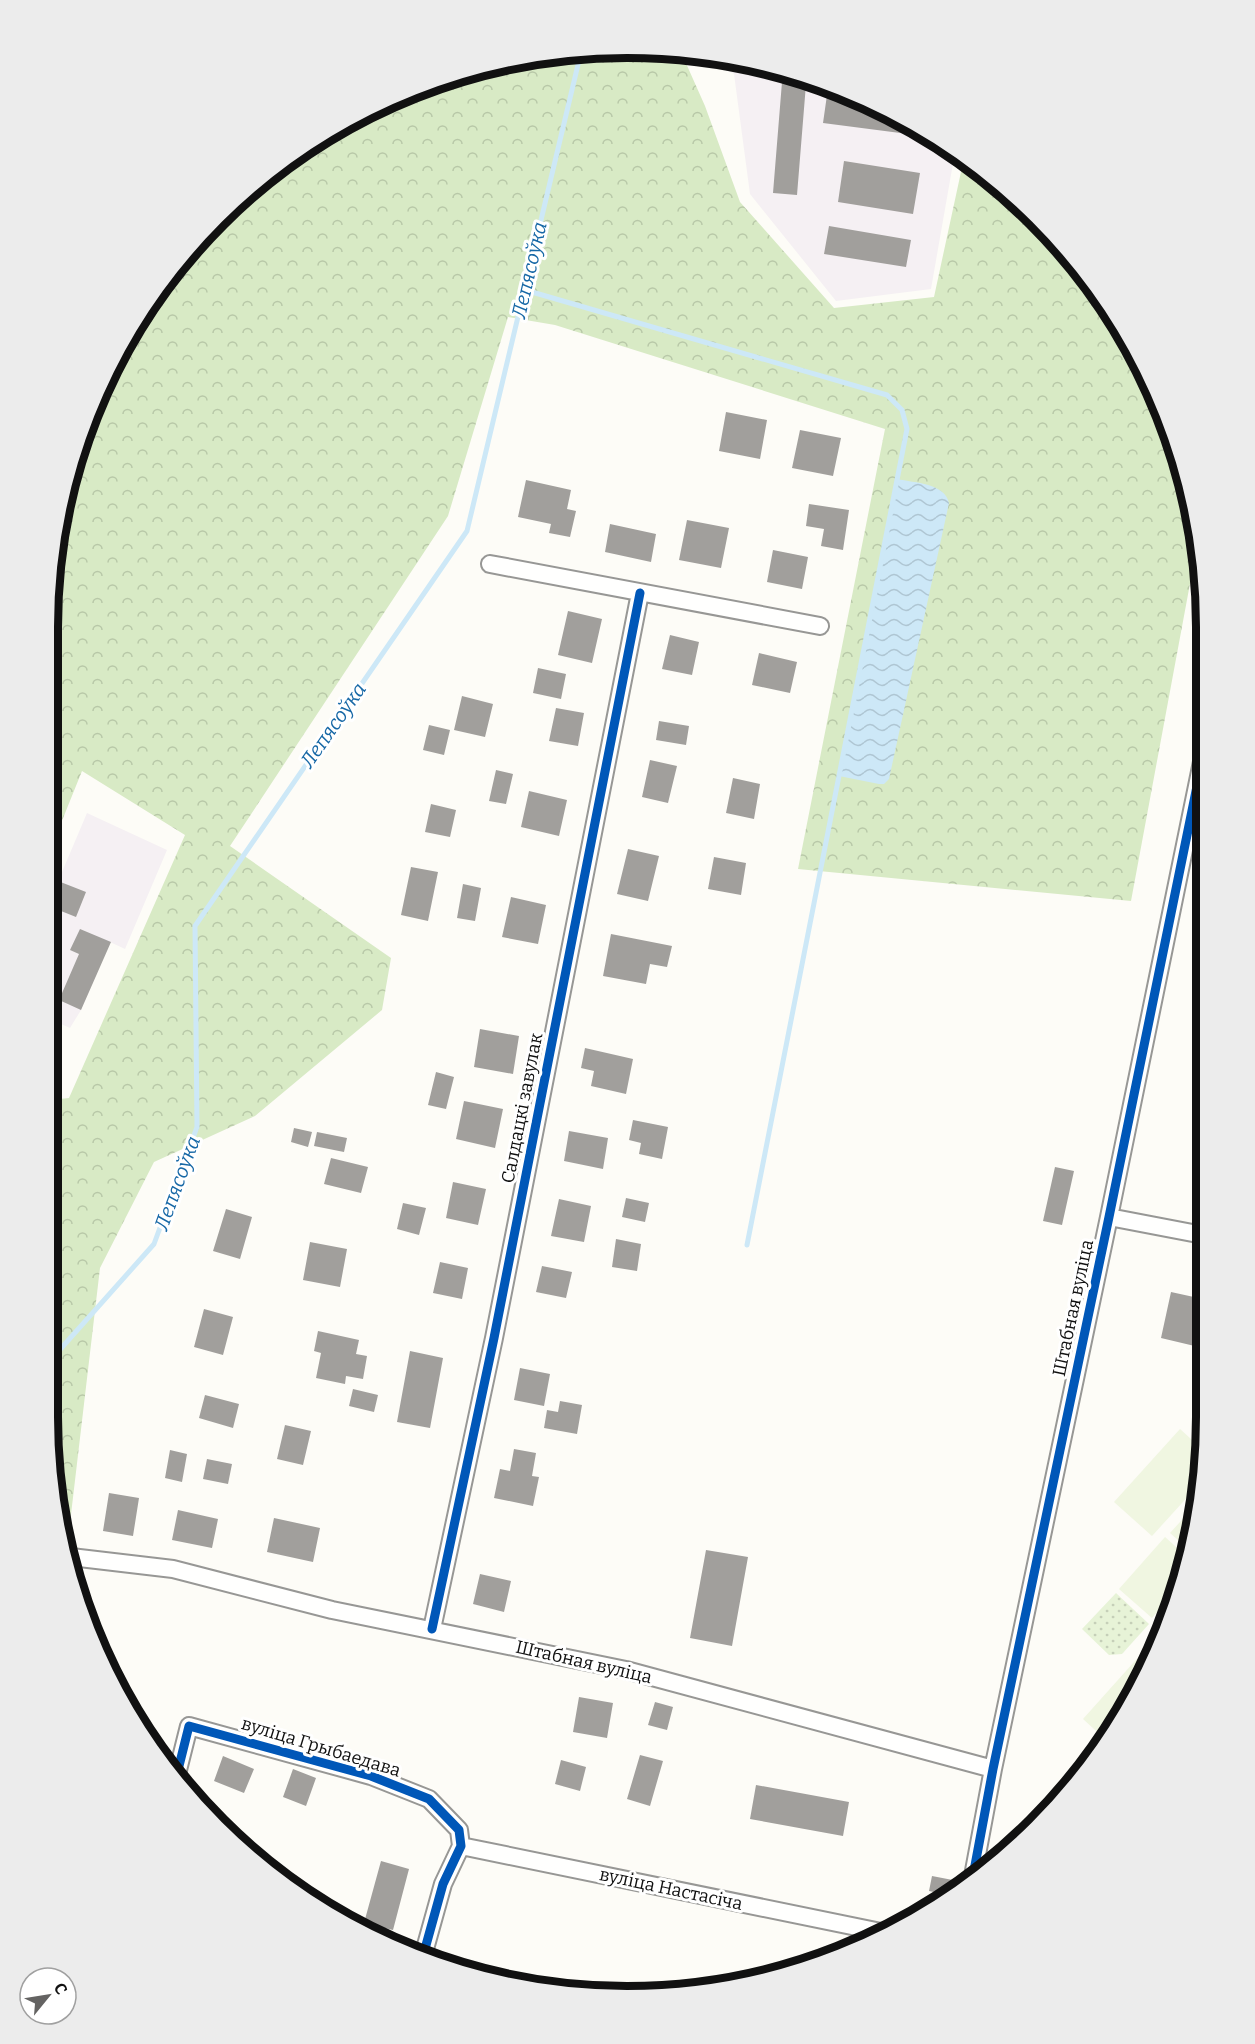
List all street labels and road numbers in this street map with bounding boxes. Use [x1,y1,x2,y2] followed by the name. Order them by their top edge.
[497,1031,547,1185] street label: Салдацкі завулак
[1048,1238,1098,1378] street label: Штабная вуліца
[514,1636,654,1688] street label: Штабная вуліца
[239,1712,403,1782] street label: вуліца Грыбаедава
[597,1863,745,1915] street label: вуліца Настасіча

